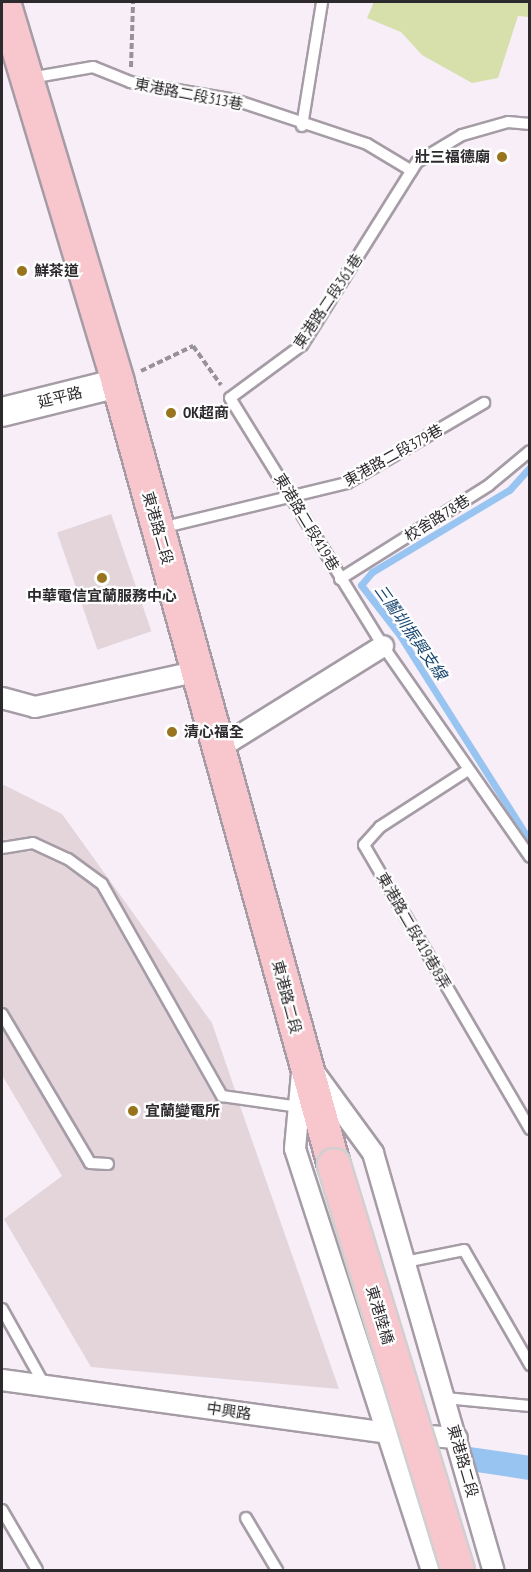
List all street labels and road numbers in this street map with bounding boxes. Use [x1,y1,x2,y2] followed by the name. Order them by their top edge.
[133,75,245,113] street label: 東港路二段313巷
[290,250,366,352] street label: 東港路二段361巷
[36,383,84,411] street label: 延平路
[340,420,446,490] street label: 東港路二段379巷
[271,470,343,574] street label: 東港路二段419巷
[139,489,177,567] street label: 東港路二段
[401,491,473,545] street label: 校舍路78巷
[373,869,455,993] street label: 東港路二段419巷8弄
[269,958,305,1036] street label: 東港路二段
[363,1284,397,1346] street label: 東港陸橋
[205,1399,253,1423] street label: 中興路
[444,1422,482,1500] street label: 東港路二段

